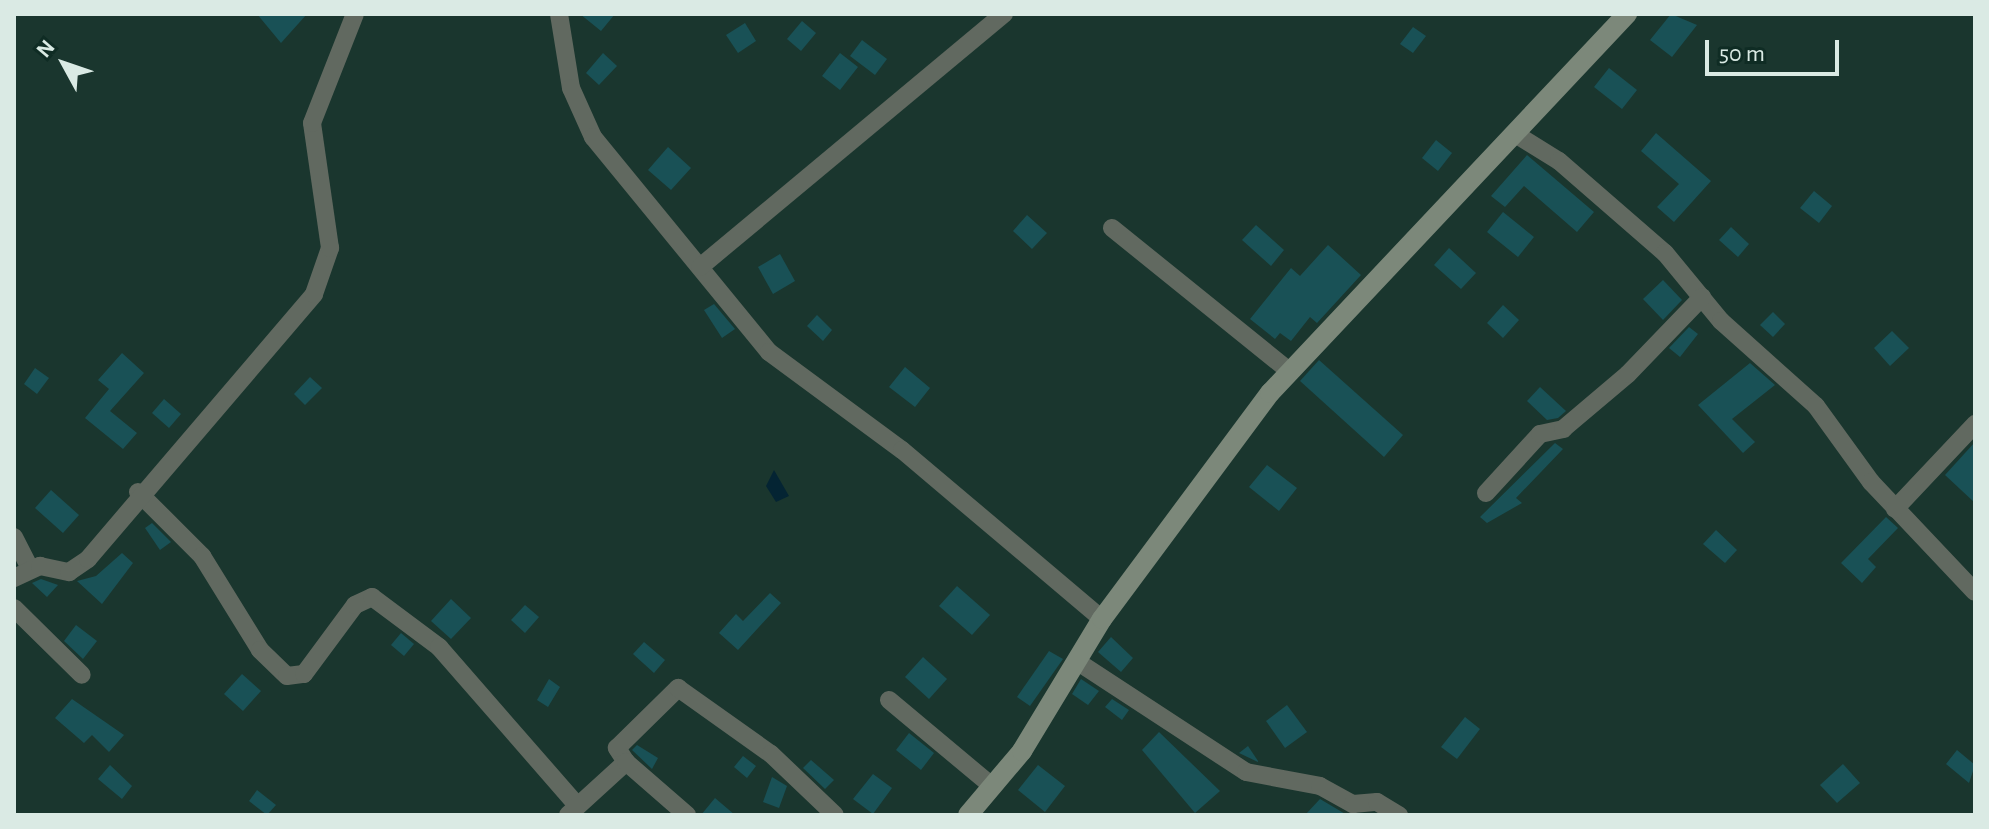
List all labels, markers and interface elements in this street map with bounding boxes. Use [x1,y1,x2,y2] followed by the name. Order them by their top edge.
[24,24,104,104] north arrow
[1709,24,1843,74] scale bar
[32,36,59,62] text: N
[1719,42,1765,66] text: 50 m

